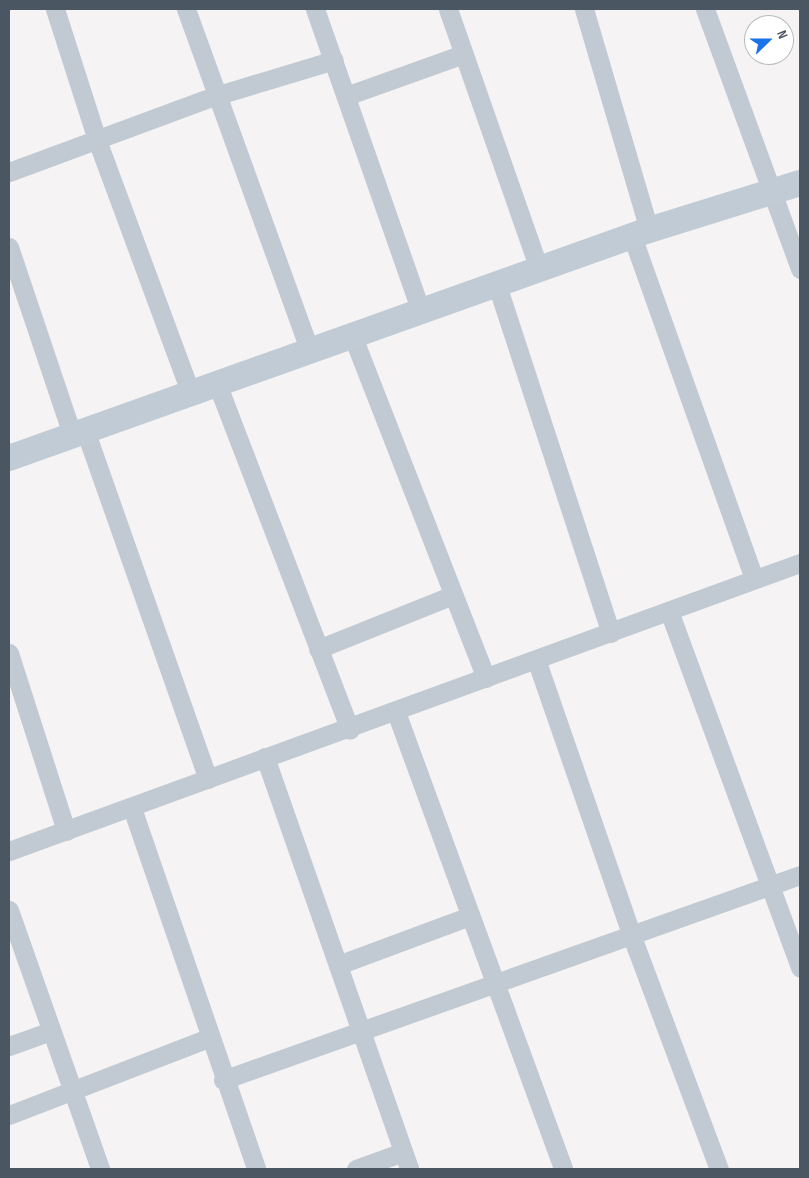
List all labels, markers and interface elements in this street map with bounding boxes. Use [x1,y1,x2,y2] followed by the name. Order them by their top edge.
[744,15,794,65] north arrow
[773,28,792,41] text: N

